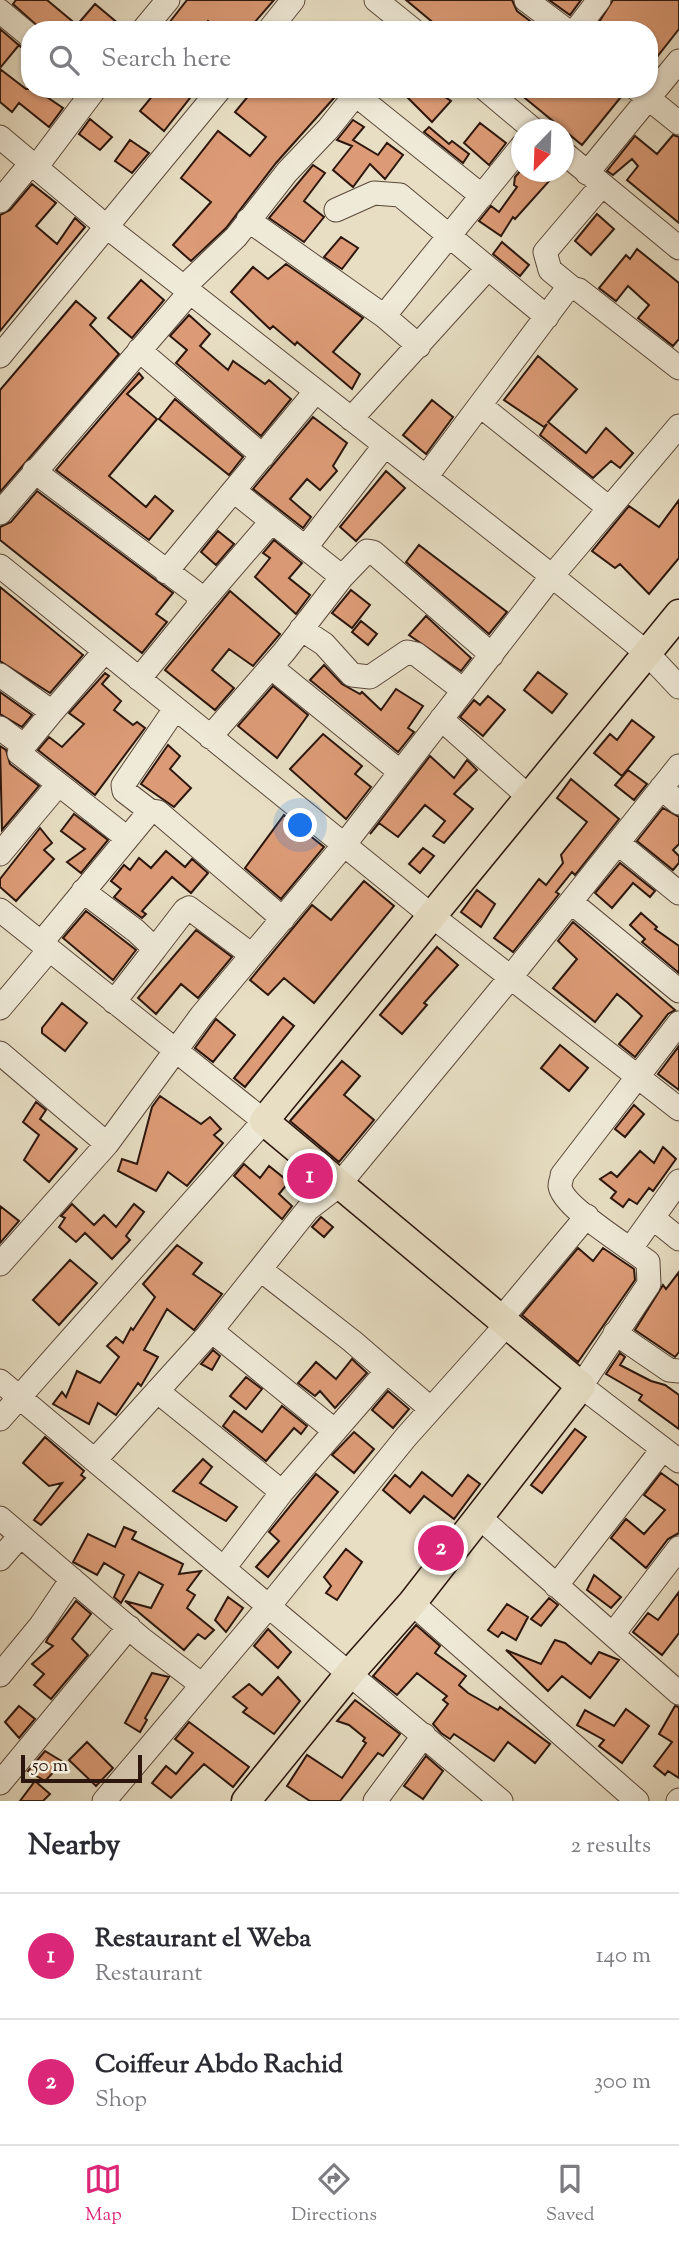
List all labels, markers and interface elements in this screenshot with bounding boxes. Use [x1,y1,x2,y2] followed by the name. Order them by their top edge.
[21,21,658,98] search box
[45,41,83,79] icon: search
[101,41,231,78] text: Search here
[511,119,574,182] north arrow
[283,808,317,842] your location
[287,1150,333,1202] pin: 1
[418,1522,464,1574] pin: 2
[21,1752,142,1784] scale bar
[32,1753,68,1780] text: 50 m
[28,1825,120,1868] text: Nearby
[571,1830,651,1863] text: 2 results
[95,1921,311,1958] text: Restaurant el Weba
[47,1940,55,1973] text: 1
[596,1940,651,1973] text: 140 m
[95,1958,202,1991] text: Restaurant
[95,2047,343,2084] text: Coiffeur Abdo Rachid
[46,2066,56,2099] text: 2
[594,2066,651,2099] text: 300 m
[95,2084,147,2117] text: Shop
[84,2160,122,2229] tab: Map
[291,2160,377,2229] tab: Directions
[546,2160,595,2229] tab: Saved

